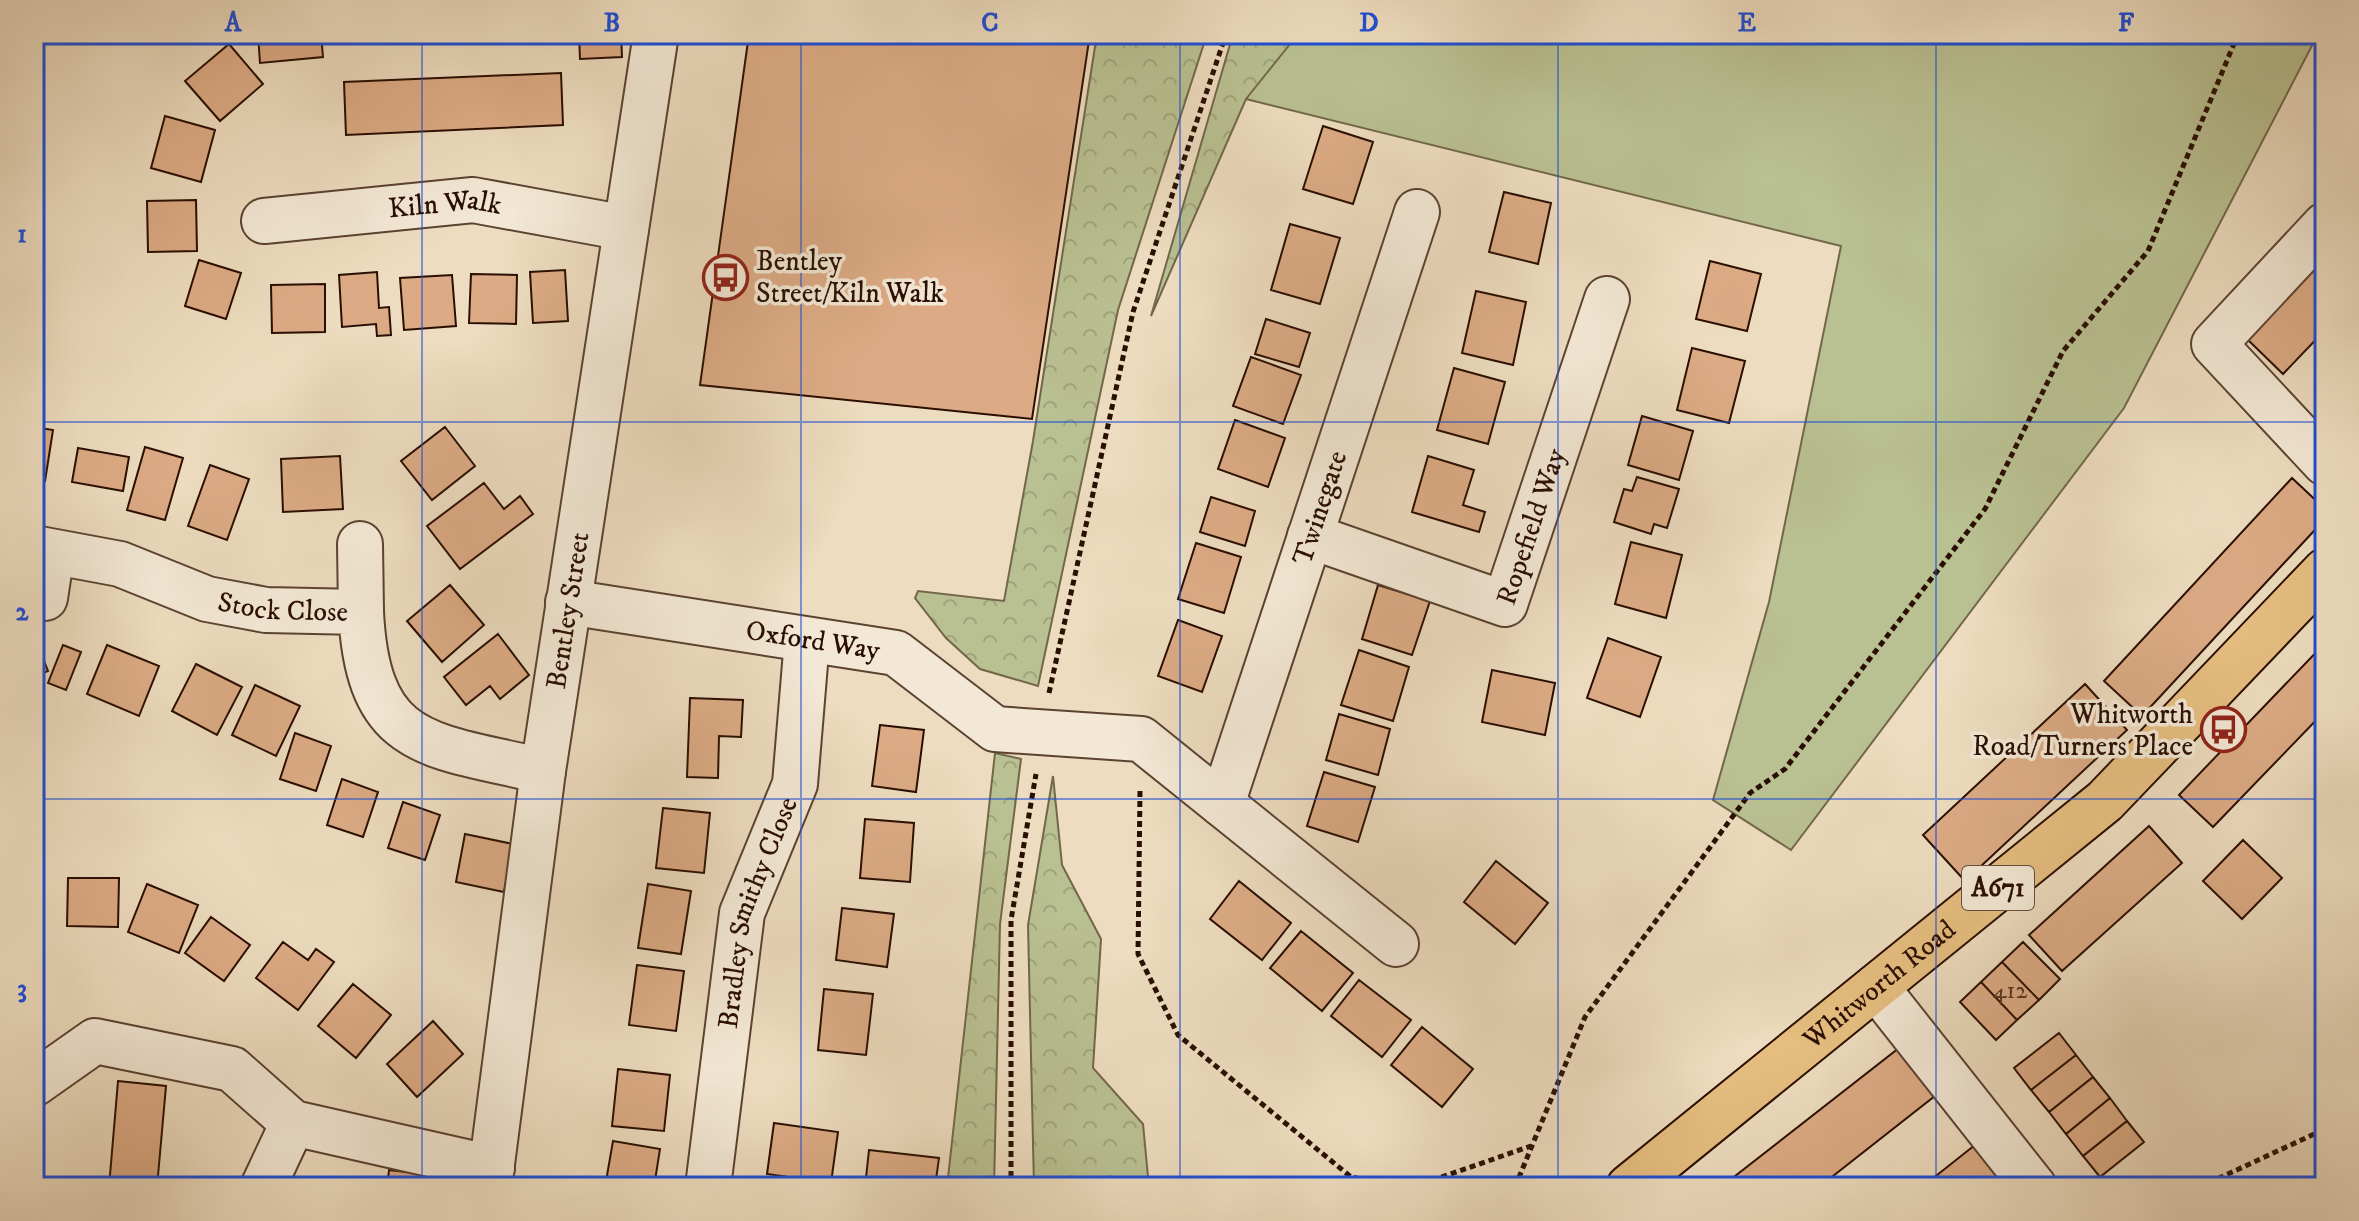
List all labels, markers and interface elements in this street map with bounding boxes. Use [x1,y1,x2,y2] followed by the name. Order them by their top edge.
[224,7,243,40] text: A
[604,7,620,40] text: B
[981,7,999,40] text: C
[1359,7,1379,40] text: D
[1738,7,1756,40] text: E
[2118,7,2135,40] text: F
[387,182,505,226] street label: Kiln Walk
[17,218,27,251] text: 1
[756,244,944,311] place label: Bentley Street/Kiln Walk
[701,253,749,301] bus stop icon: Bentley Street/Kiln Walk
[1488,443,1573,609] street label: Ropefield Way
[1285,446,1355,569] street label: Twinegate
[538,529,597,691] street label: Bentley Street
[215,584,348,629] street label: Stock Close
[16,596,30,629] text: 2
[744,612,883,668] street label: Oxford Way
[1972,697,2193,764] place label: Whitworth Road/Turners Place
[2200,706,2248,754] bus stop icon: Whitworth Road/Turners Place
[710,792,805,1031] street label: Bradley Smithy Close
[1962,866,2034,910] road number: A671
[1795,912,1963,1057] street label: Whitworth Road
[17,973,27,1006] text: 3
[1993,976,2027,1006] house number: 412

